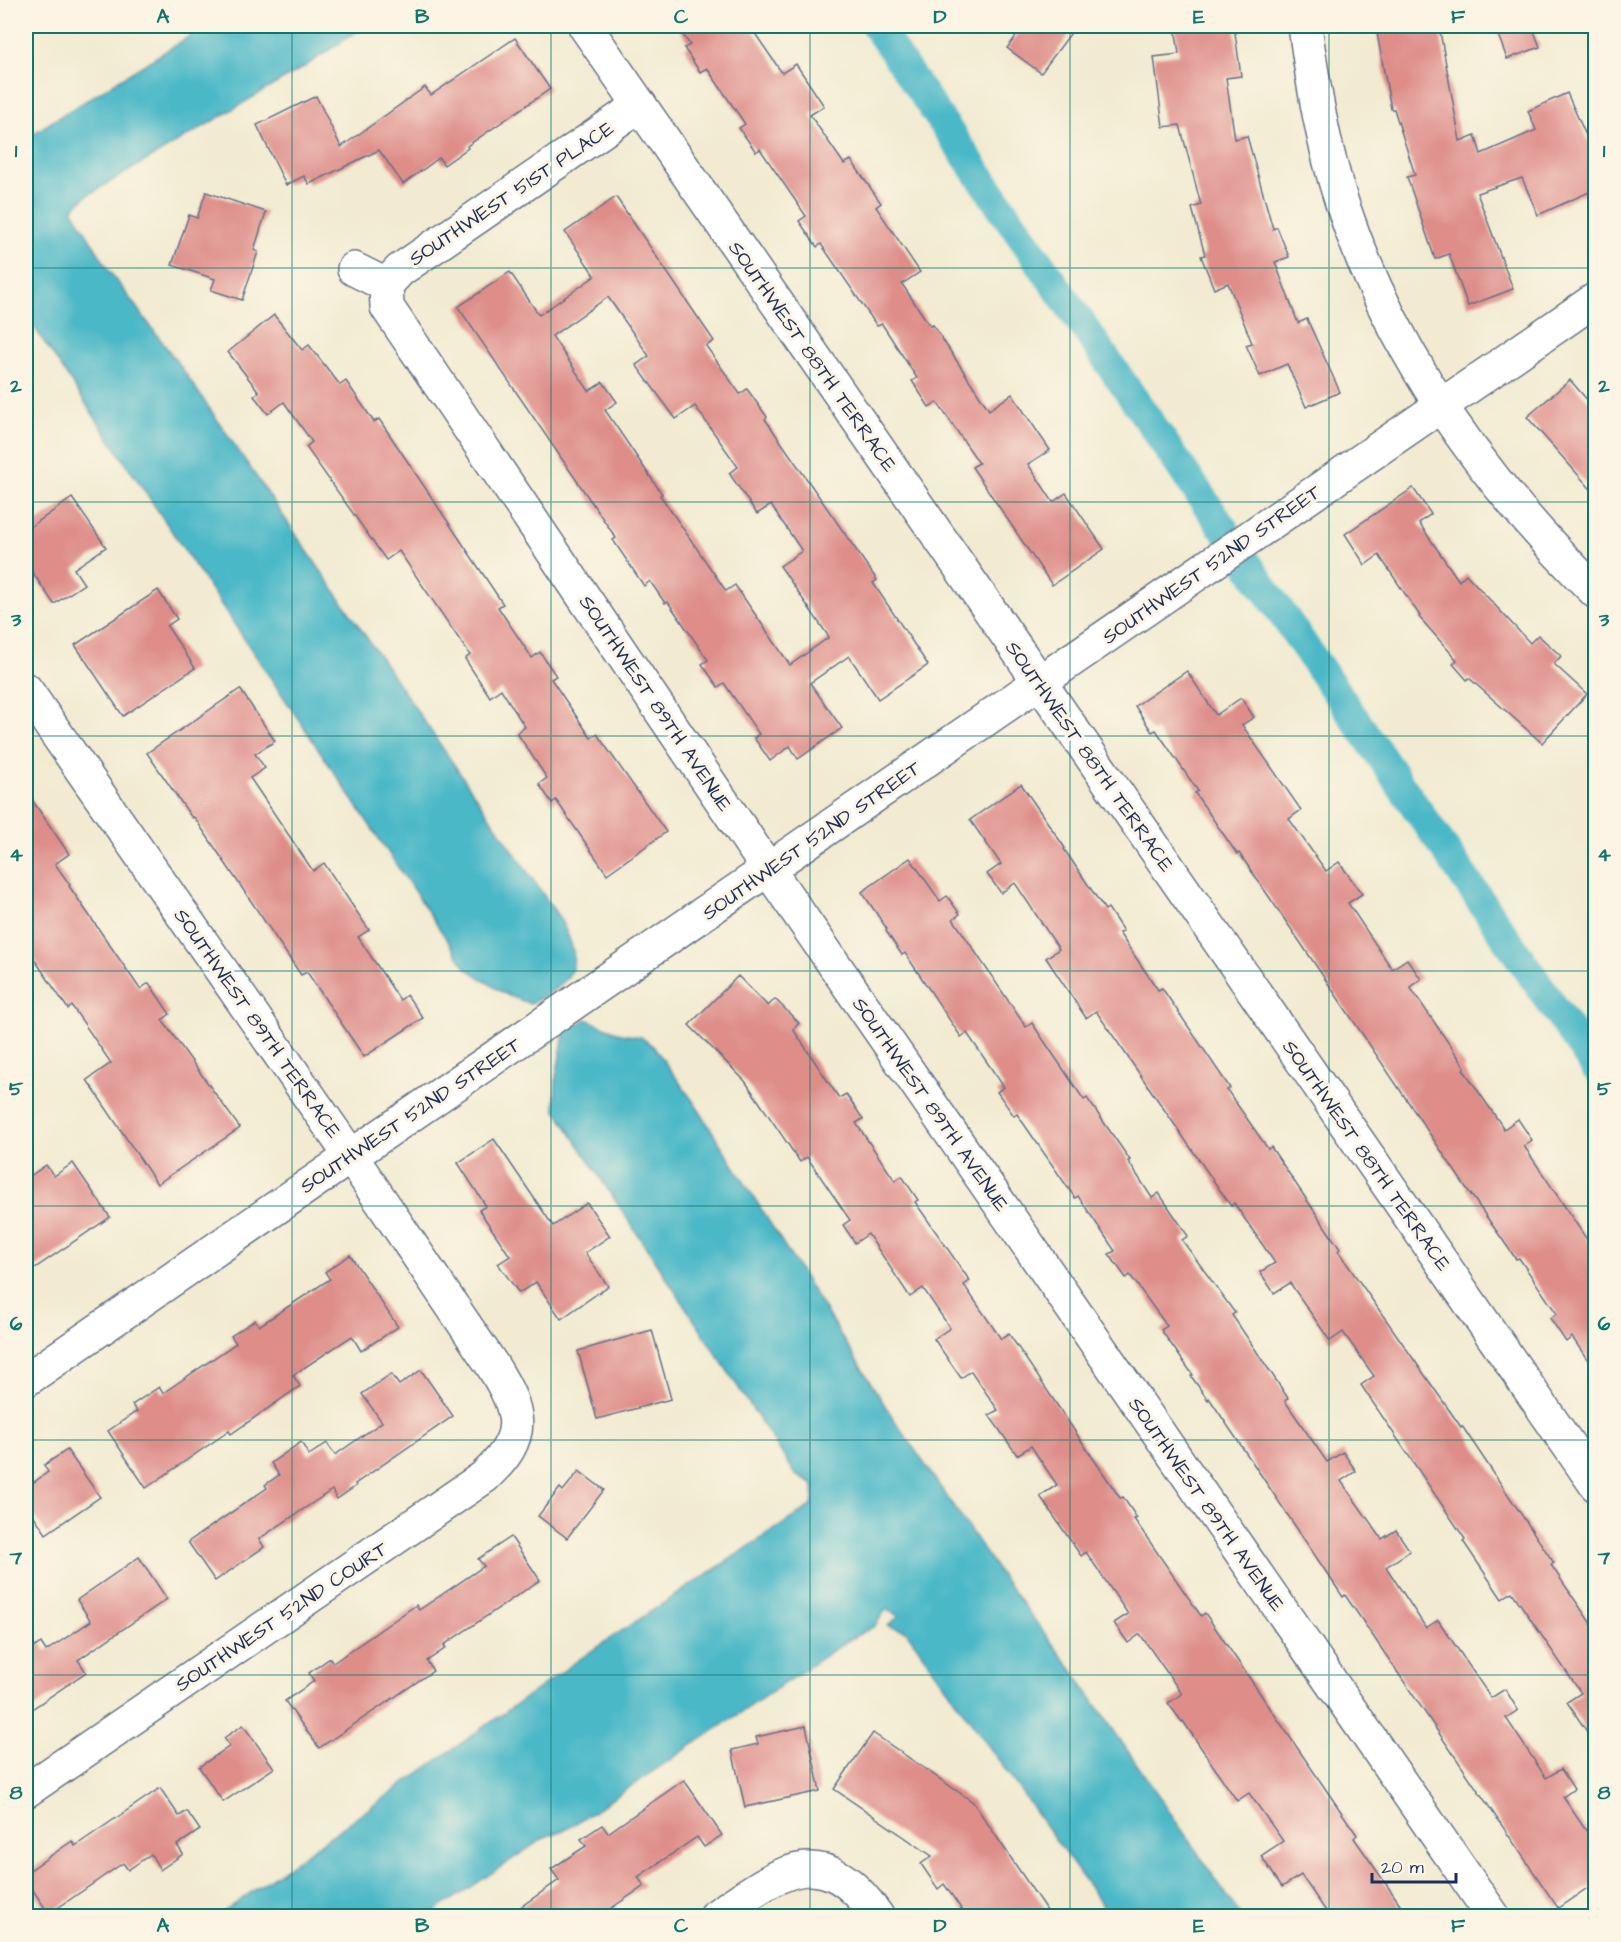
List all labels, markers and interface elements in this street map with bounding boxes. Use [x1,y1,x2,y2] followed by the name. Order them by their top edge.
[157,3,170,31] text: A
[415,3,430,31] text: B
[674,3,689,31] text: C
[934,3,947,31] text: D
[1193,3,1205,31] text: E
[1451,3,1466,31] text: F
[404,115,620,273] street label: SOUTHWEST 51ST PLACE
[15,137,18,165] text: 1
[1603,137,1606,165] text: 1
[722,235,903,478] street label: SOUTHWEST 88TH TERRACE
[9,372,22,400] text: 2
[1597,372,1610,400] text: 2
[1097,478,1327,651] street label: SOUTHWEST 52ND STREET
[572,590,738,818] street label: SOUTHWEST 89TH AVENUE
[10,606,22,634] text: 3
[1598,606,1610,634] text: 3
[999,635,1180,878] street label: SOUTHWEST 88TH TERRACE
[697,754,927,927] street label: SOUTHWEST 52ND STREET
[9,841,23,869] text: 4
[1597,841,1611,869] text: 4
[167,903,347,1144] street label: SOUTHWEST 89TH TERRACE
[845,992,1015,1217] street label: SOUTHWEST 89TH AVENUE
[295,1031,527,1200] street label: SOUTHWEST 52ND STREET
[1276,1034,1457,1277] street label: SOUTHWEST 88TH TERRACE
[9,1075,24,1103] text: 5
[1597,1075,1612,1103] text: 5
[10,1310,23,1338] text: 6
[1598,1310,1611,1338] text: 6
[1121,1392,1291,1617] street label: SOUTHWEST 89TH AVENUE
[170,1535,394,1699] street label: SOUTHWEST 52ND COURT
[9,1544,23,1572] text: 7
[1597,1544,1611,1572] text: 7
[10,1779,23,1807] text: 8
[1598,1779,1611,1807] text: 8
[1372,1846,1456,1884] scale bar
[1381,1855,1424,1880] text: 20 m
[157,1912,170,1940] text: A
[415,1912,430,1940] text: B
[674,1912,689,1940] text: C
[934,1912,947,1940] text: D
[1193,1912,1205,1940] text: E
[1451,1912,1466,1940] text: F

